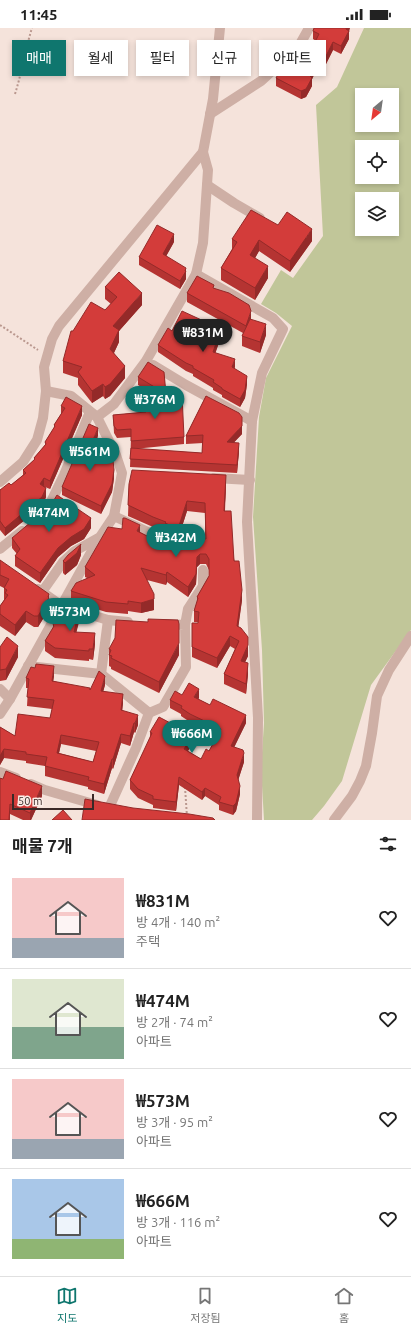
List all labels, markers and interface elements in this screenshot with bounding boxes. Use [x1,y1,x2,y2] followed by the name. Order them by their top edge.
[20,6,58,23] text: 11:45
[12,40,66,76] chip: 매매
[74,40,128,76] chip: 월세
[136,40,189,76] chip: 필터
[197,40,251,76] chip: 신규
[259,40,326,76] chip: 아파트
[355,88,399,132] north arrow
[355,88,399,236] map controls
[355,140,399,184] button: locate
[355,192,399,236] button: layers
[175,319,231,353] pin: ₩831M
[182,325,224,339] text: ₩831M
[127,386,183,420] pin: ₩376M
[134,392,176,406] text: ₩376M
[62,438,118,472] pin: ₩561M
[69,444,111,458] text: ₩561M
[21,499,77,533] pin: ₩474M
[28,505,70,519] text: ₩474M
[148,524,204,558] pin: ₩342M
[155,530,197,544] text: ₩342M
[42,598,98,632] pin: ₩573M
[49,604,91,618] text: ₩573M
[164,720,220,754] pin: ₩666M
[171,726,213,740] text: ₩666M
[12,792,94,811] scale bar
[18,795,42,807] text: 50 m
[377,833,399,855] icon: filters
[12,836,73,855] text: 매물 7개
[136,891,190,910] text: ₩831M
[44,894,92,942] icon: home
[377,907,399,929] icon: heart
[136,915,220,929] text: 방 4개 · 140 m²
[136,934,160,948] text: 주택
[136,991,190,1010] text: ₩474M
[44,995,92,1043] icon: home
[377,1008,399,1030] icon: heart
[136,1015,213,1029] text: 방 2개 · 74 m²
[136,1034,172,1048] text: 아파트
[136,1091,190,1110] text: ₩573M
[44,1095,92,1143] icon: home
[377,1108,399,1130] icon: heart
[136,1115,213,1129] text: 방 3개 · 95 m²
[136,1134,172,1148] text: 아파트
[136,1191,190,1210] text: ₩666M
[44,1195,92,1243] icon: home
[377,1208,399,1230] icon: heart
[136,1215,220,1229] text: 방 3개 · 116 m²
[136,1234,172,1248] text: 아파트
[56,1285,78,1325] tab: 지도
[190,1285,221,1325] tab: 저장됨
[333,1285,355,1325] tab: 홈

